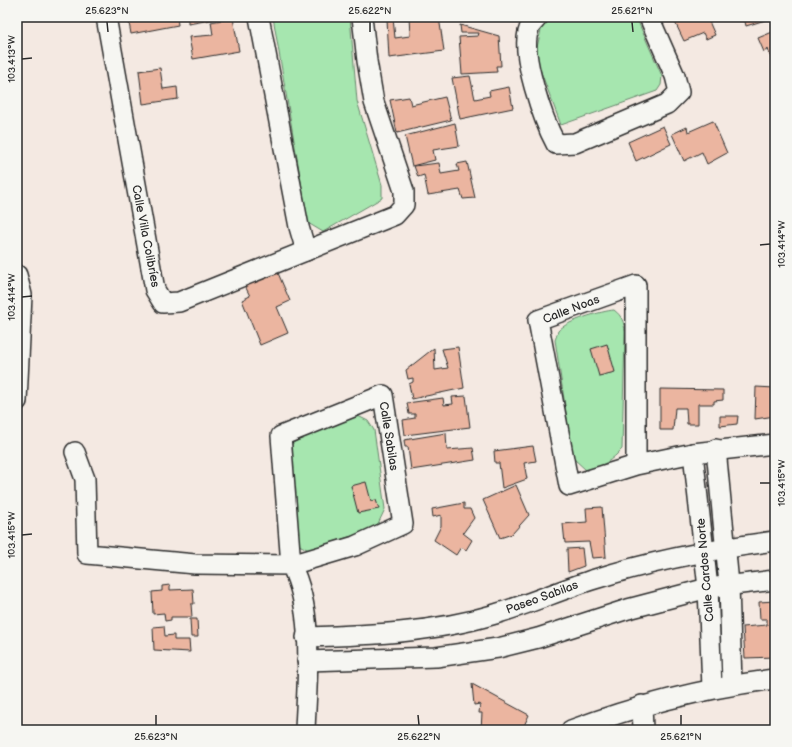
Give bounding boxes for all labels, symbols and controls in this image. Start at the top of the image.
text: 25.623°N [85,5,129,17]
text: 25.622°N [348,5,392,17]
text: 25.621°N [611,5,653,17]
text: 103.413°W [6,35,18,83]
street label: Calle Villa Colibríes [128,184,163,289]
text: 103.414°W [776,220,788,268]
text: 103.414°W [6,273,18,321]
street label: Calle Noas [541,292,602,327]
street label: Calle Sabilas [376,401,401,472]
text: 103.415°W [776,459,788,507]
text: 103.415°W [6,511,18,559]
street label: Calle Cardos Norte [693,518,718,622]
street label: Paseo Sabilas [504,577,580,617]
text: 25.623°N [134,731,178,743]
text: 25.622°N [397,731,441,743]
text: 25.621°N [660,731,702,743]

